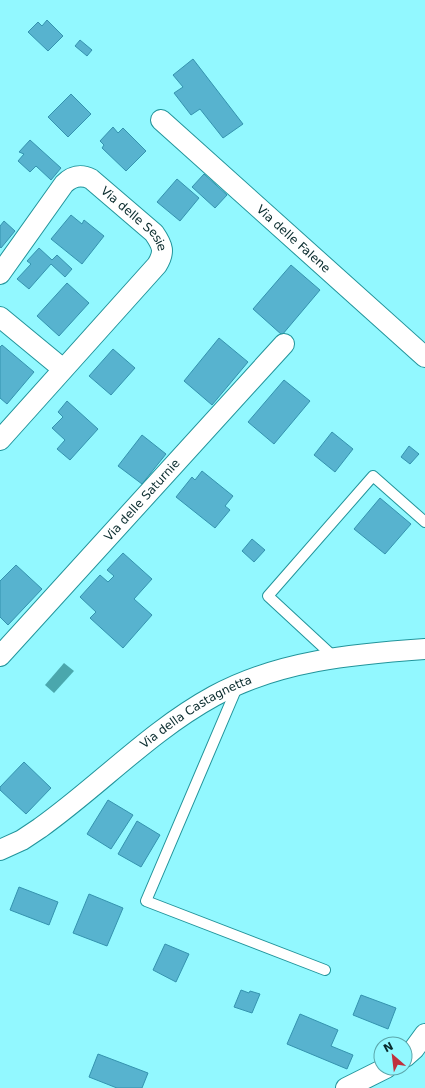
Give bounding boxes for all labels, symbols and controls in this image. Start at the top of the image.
street label: Via delle Sesie [98,184,169,252]
street label: Via delle Falene [254,202,333,276]
street label: Via delle Saturnie [101,456,183,544]
street label: Via della Castagnetta [137,672,254,751]
north arrow [373,1036,413,1076]
text: N [381,1040,396,1056]

